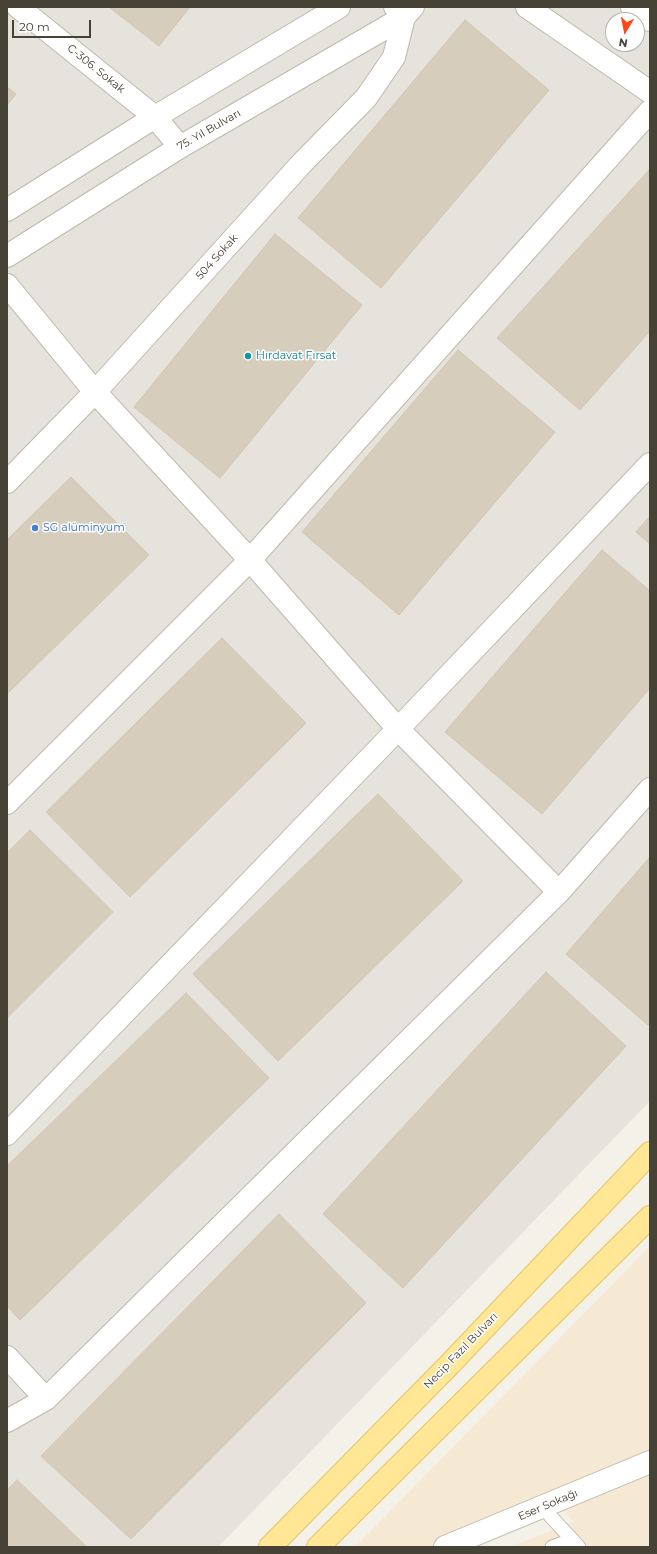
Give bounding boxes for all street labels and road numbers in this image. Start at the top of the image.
street label: C-306. Sokak [64,42,128,96]
street label: 75. Yıl Bulvarı [175,106,243,154]
street label: 504 Sokak [193,231,241,283]
street label: Necip Fazıl Bulvarı [421,1310,501,1392]
street label: Eser Sokağı [516,1486,580,1524]

